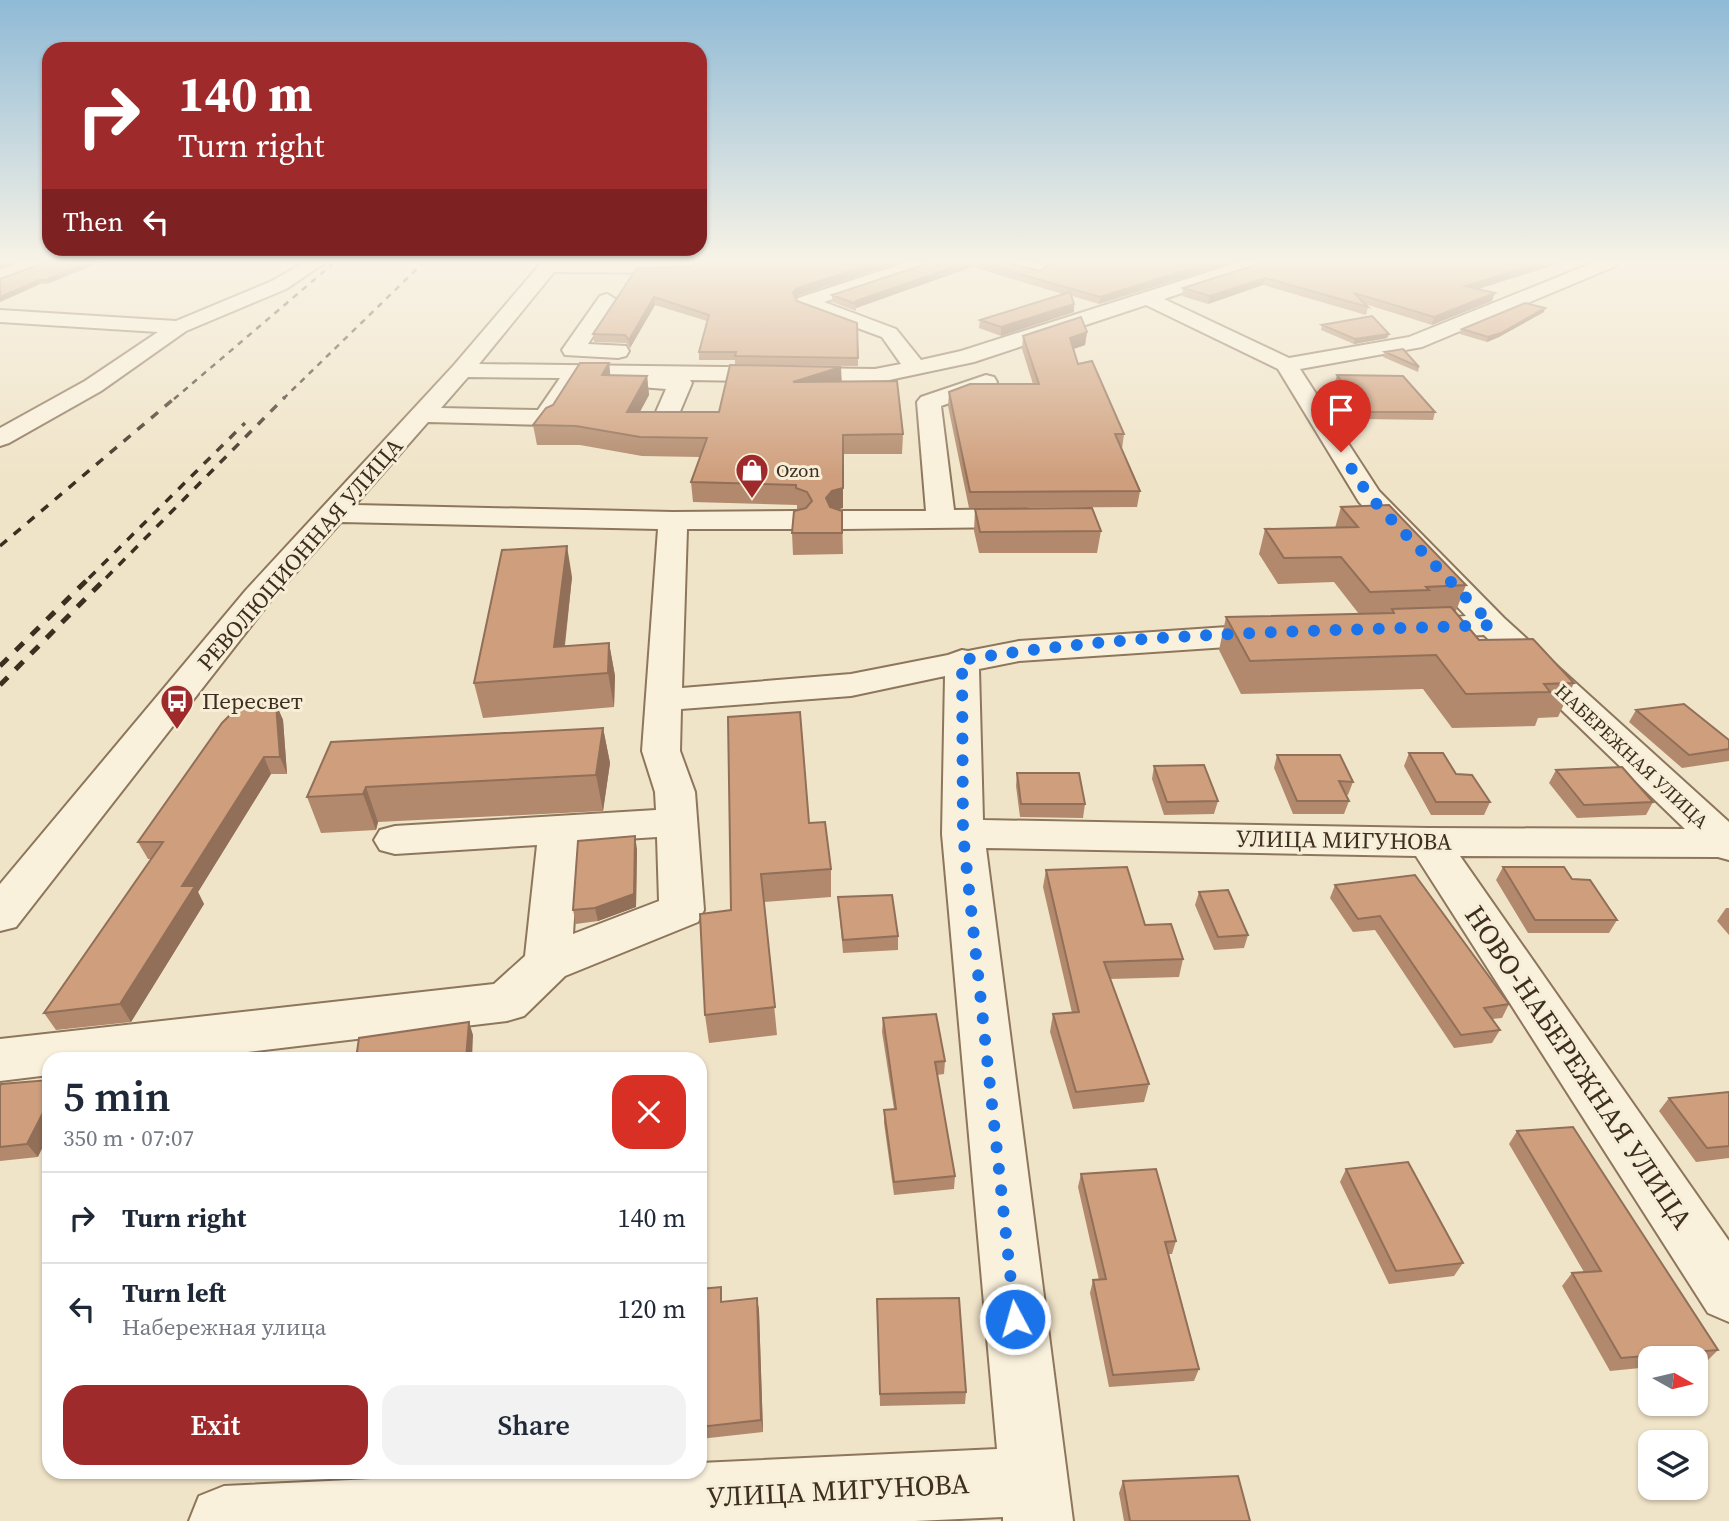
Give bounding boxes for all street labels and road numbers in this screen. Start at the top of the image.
street label: РЕВОЛЮЦИОННАЯ УЛИЦА [190,430,411,677]
street label: НАБЕРЕЖНАЯ УЛИЦА [1550,678,1715,834]
street label: УЛИЦА МИГУНОВА [1236,822,1453,858]
street label: НОВО-НАБЕРЕЖНАЯ УЛИЦА [1456,898,1702,1237]
street label: УЛИЦА МИГУНОВА [706,1464,971,1516]

